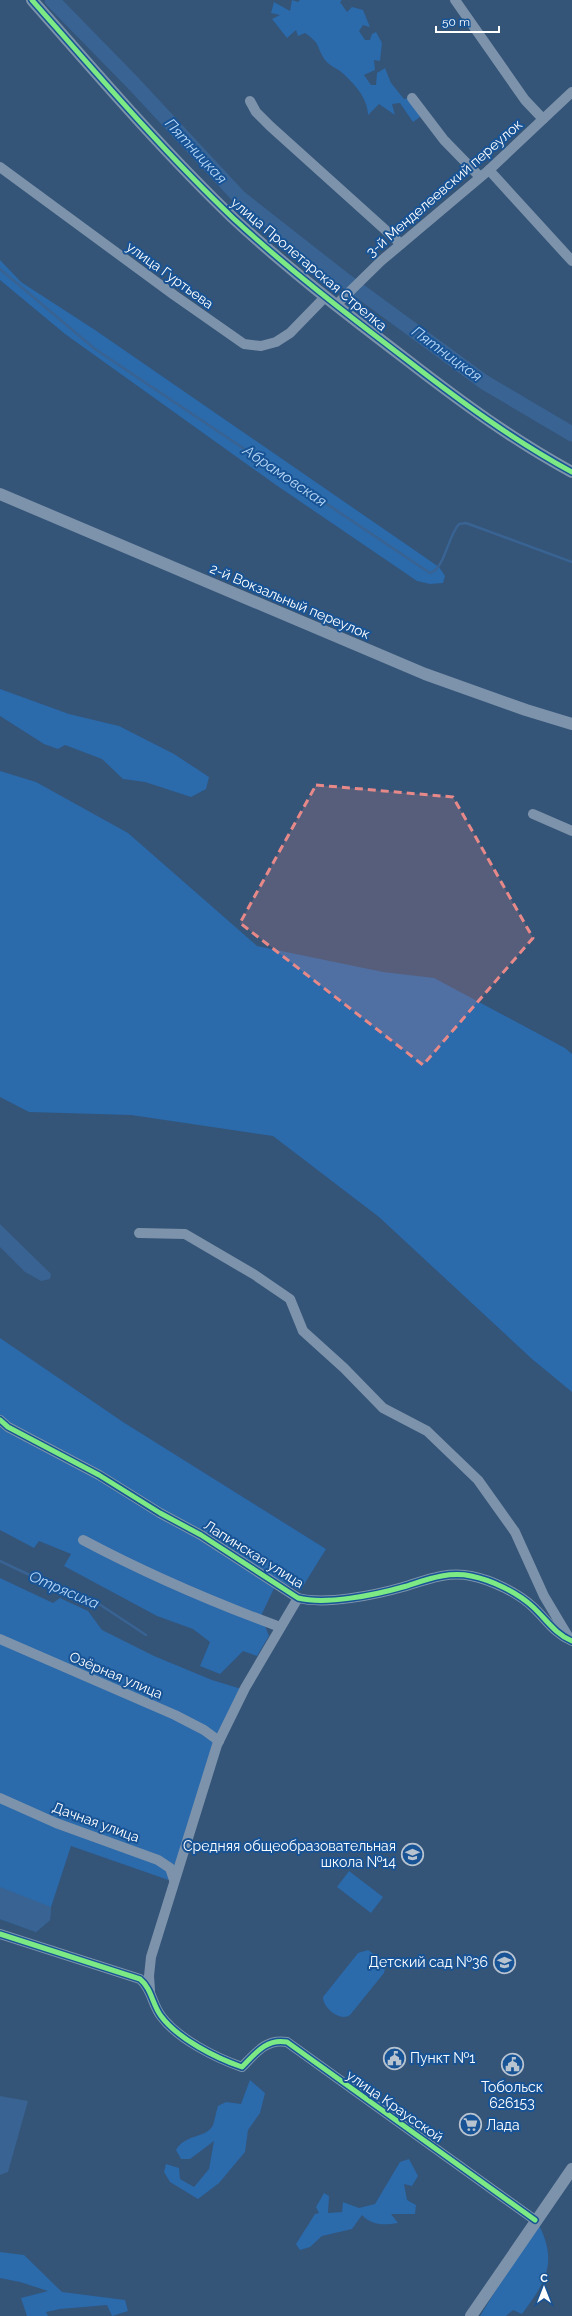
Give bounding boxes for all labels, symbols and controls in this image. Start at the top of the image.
scale bar [436,8,499,34]
text: 50 m [442,15,470,29]
water label: Пятницкая [161,115,231,187]
street label: 3-й Менделеевский переулок [363,116,525,260]
street label: улица Пролетарская Стрелка [228,194,390,334]
street label: улица Гуртьева [123,238,217,312]
water label: Пятницкая [408,322,486,386]
water label: Абрамовская [239,441,330,511]
street label: 2-й Вокзальный переулок [208,560,372,642]
street label: Лапинская улица [201,1517,307,1591]
water label: Отрясиха [26,1567,102,1613]
street label: Озёрная улица [67,1648,165,1702]
street label: Дачная улица [50,1799,142,1845]
place label: Средняя общеобразовательная школа №14 [183,1838,396,1870]
school or university icon: Средняя общеобразовательная школа №14 [399,1841,425,1867]
school or university icon: Детский сад №36 [491,1949,517,1975]
place label: Детский сад №36 [369,1954,488,1970]
public building icon: Пункт №1 [381,2045,407,2071]
place label: Пункт №1 [410,2050,475,2066]
public building icon: Тобольск 626153 [499,2052,525,2078]
street label: улица Краусской [344,2067,446,2145]
place label: Тобольск 626153 [481,2079,543,2111]
supermarket icon: Лада [457,2112,483,2138]
place label: Лада [486,2117,520,2133]
north arrow [524,2268,564,2308]
text: С [540,2272,548,2285]

